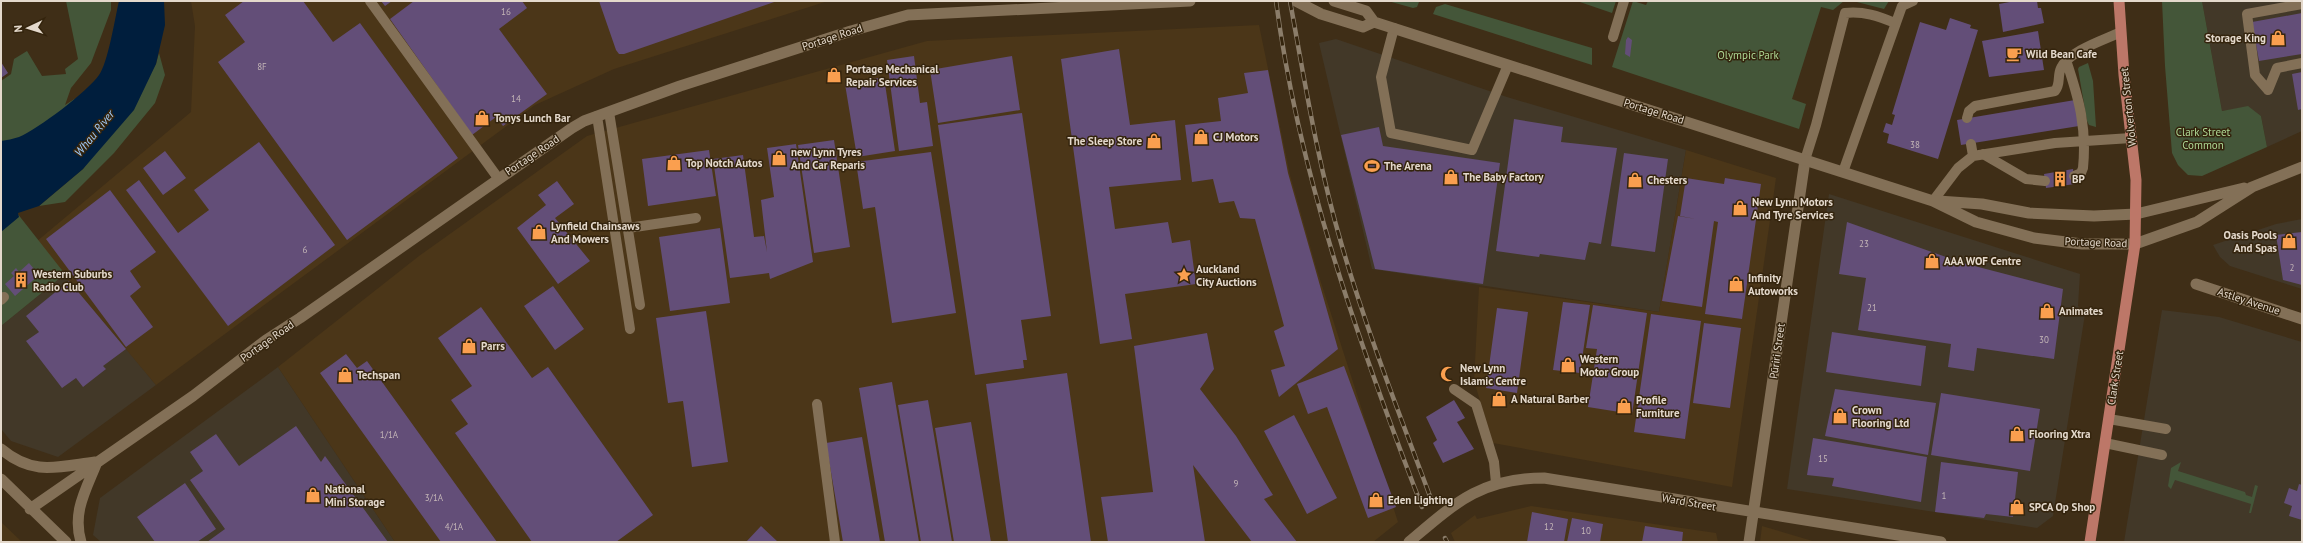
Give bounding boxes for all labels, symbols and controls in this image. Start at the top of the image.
house number: 16 [501,6,511,17]
north arrow [8,8,48,48]
street label: Portage Road [800,21,864,53]
text: N [11,25,25,33]
shop icon: Storage King [2269,29,2287,47]
place label: Storage King [2205,31,2266,45]
cafe icon: Wild Bean Cafe [2005,45,2023,63]
place label: Wild Bean Cafe [2026,47,2098,61]
park label: Olympic Park [1717,48,1780,62]
house number: 8F [257,61,267,72]
place label: Portage Mechanical Repair Services [846,62,939,89]
shop icon: Portage Mechanical Repair Services [825,66,843,84]
street label: Wolverton Street [2117,67,2139,147]
house number: 14 [511,93,521,104]
street label: Portage Road [1622,95,1686,127]
water label: Whau River [71,106,118,159]
shop icon: Tonys Lunch Bar [473,109,491,127]
place label: Tonys Lunch Bar [494,111,570,125]
park label: Clark Street Common [2176,125,2231,152]
shop icon: CJ Motors [1192,128,1210,146]
place label: CJ Motors [1213,130,1259,144]
street label: Portage Road [502,132,562,178]
shop icon: The Sleep Store [1145,132,1163,150]
place label: The Sleep Store [1068,134,1142,148]
house number: 38 [1910,139,1920,150]
place label: new Lynn Tyres And Car Reparis [791,145,865,172]
shop icon: new Lynn Tyres And Car Reparis [770,149,788,167]
shop icon: Top Notch Autos [665,154,683,172]
place label: Top Notch Autos [686,156,763,170]
sports icon: The Arena [1363,157,1381,175]
place label: The Arena [1384,159,1432,173]
shop icon: The Baby Factory [1442,168,1460,186]
place label: The Baby Factory [1463,170,1544,184]
building icon: BP [2051,170,2069,188]
shop icon: Chesters [1626,171,1644,189]
place label: BP [2072,172,2086,186]
place label: Chesters [1647,173,1688,187]
place label: New Lynn Motors And Tyre Services [1752,195,1834,222]
shop icon: New Lynn Motors And Tyre Services [1731,199,1749,217]
place label: Lynfield Chainsaws And Mowers [551,219,640,246]
shop icon: Lynfield Chainsaws And Mowers [530,223,548,241]
place label: Oasis Pools And Spas [2224,228,2277,255]
shop icon: Oasis Pools And Spas [2280,232,2298,250]
street label: Portage Road [2064,234,2128,250]
house number: 23 [1859,238,1869,249]
house number: 6 [303,244,308,255]
shop icon: AAA WOF Centre [1923,252,1941,270]
place label: AAA WOF Centre [1944,254,2022,268]
place label: Auckland City Auctions [1196,262,1257,289]
house number: 2 [2290,262,2295,273]
place icon: Auckland City Auctions [1175,266,1193,284]
place label: Western Suburbs Radio Club [33,267,112,294]
building icon: Western Suburbs Radio Club [12,271,30,289]
place label: Infinity Autoworks [1748,271,1798,298]
shop icon: Infinity Autoworks [1727,275,1745,293]
street label: Astley Avenue [2216,284,2282,318]
house number: 21 [1867,302,1877,313]
shop icon: Animates [2038,302,2056,320]
place label: Animates [2059,304,2103,318]
street label: Portage Road [237,317,297,365]
street label: Pūriri Street [1766,322,1788,380]
house number: 30 [2039,334,2049,345]
shop icon: Parrs [460,337,478,355]
place label: Parrs [481,339,505,353]
street label: Clark Street [2104,350,2126,406]
place label: Western Motor Group [1580,352,1639,379]
shop icon: Western Motor Group [1559,356,1577,374]
place label: New Lynn Islamic Centre [1460,361,1526,388]
mosque icon: New Lynn Islamic Centre [1439,365,1457,383]
shop icon: Techspan [336,366,354,384]
place label: Techspan [357,368,400,382]
shop icon: A Natural Barber [1490,390,1508,408]
place label: A Natural Barber [1511,392,1589,406]
place label: Profile Furniture [1636,393,1680,420]
shop icon: Profile Furniture [1615,397,1633,415]
place label: Crown Flooring Ltd [1852,403,1909,430]
shop icon: Crown Flooring Ltd [1831,407,1849,425]
shop icon: Flooring Xtra [2008,425,2026,443]
place label: Flooring Xtra [2029,427,2090,441]
house number: 1/1A [380,429,399,440]
house number: 15 [1818,453,1828,464]
house number: 9 [1234,478,1239,489]
place label: National Mini Storage [325,482,385,509]
shop icon: National Mini Storage [304,486,322,504]
street label: Ward Street [1661,490,1717,514]
house number: 1 [1942,490,1947,501]
shop icon: Eden Lighting [1367,491,1385,509]
house number: 3/1A [425,492,444,503]
place label: Eden Lighting [1388,493,1453,507]
shop icon: SPCA Op Shop [2008,498,2026,516]
place label: SPCA Op Shop [2029,500,2095,514]
house number: 4/1A [445,521,464,532]
house number: 12 [1544,521,1554,532]
house number: 10 [1581,525,1591,536]

